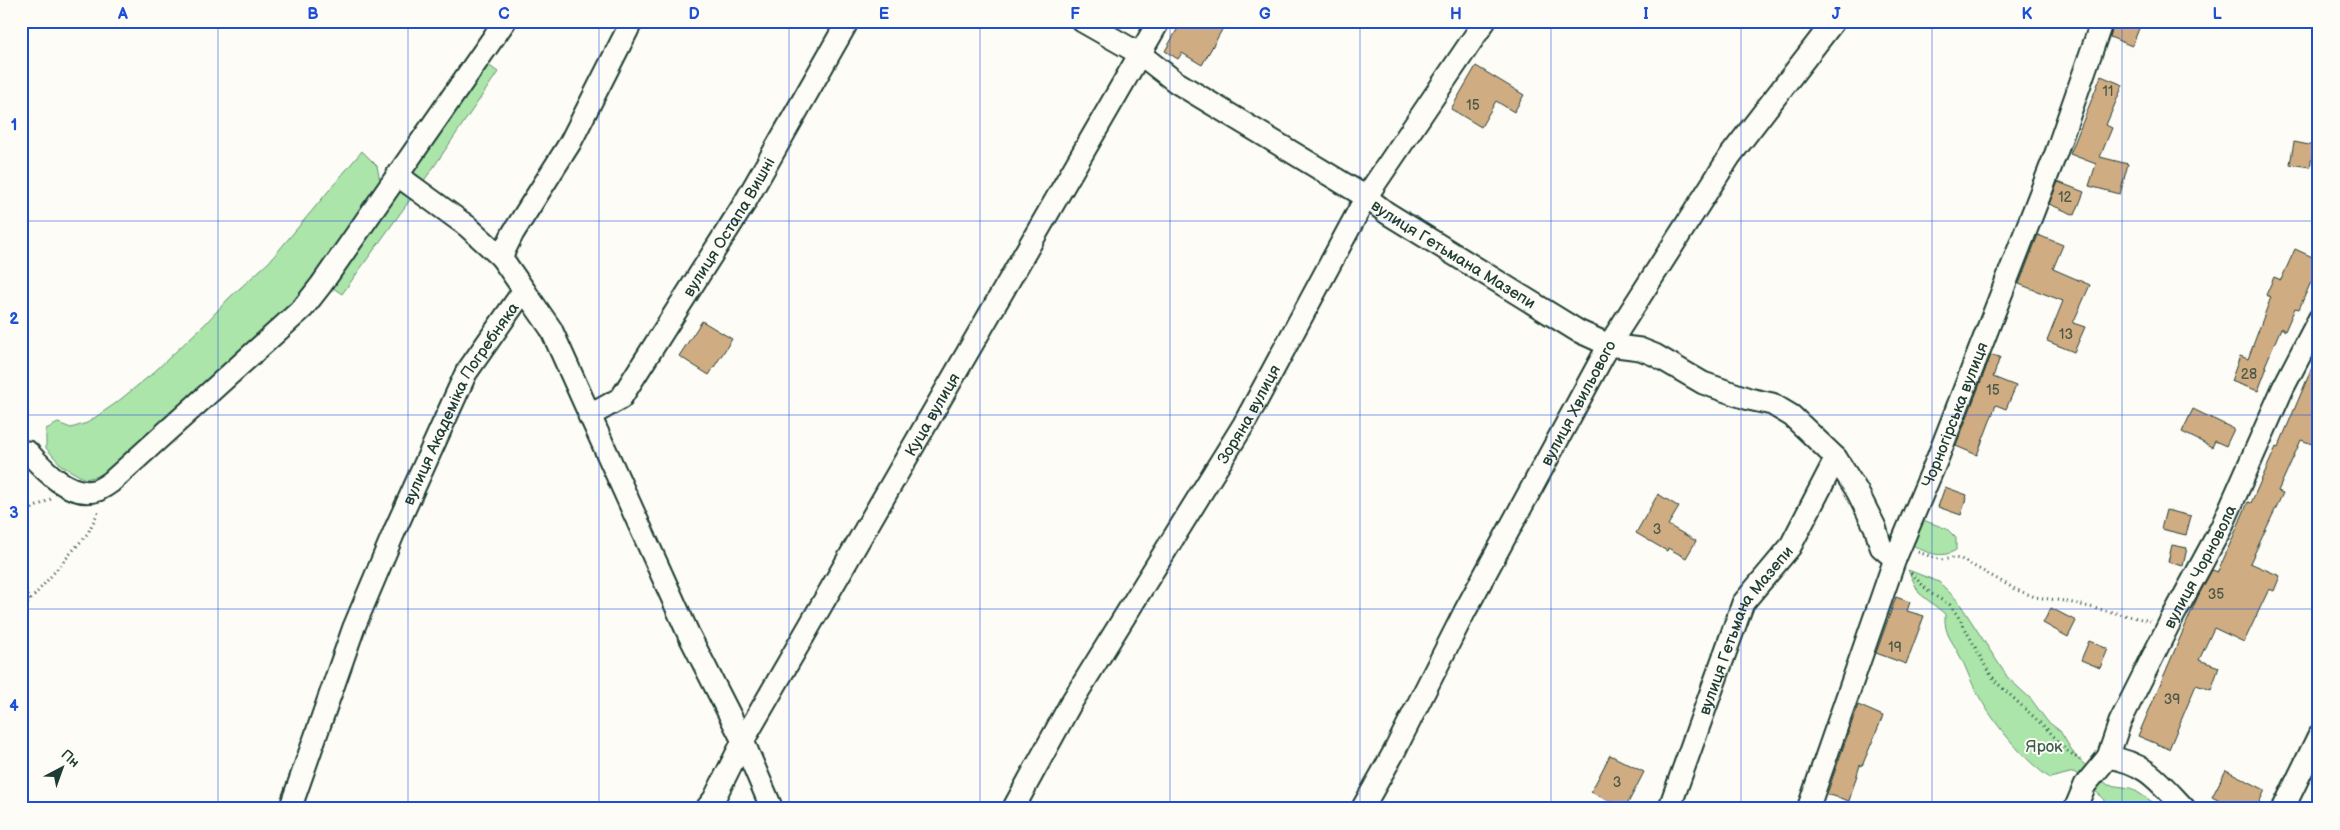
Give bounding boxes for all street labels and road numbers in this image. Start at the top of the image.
street label: вулиця Остапа Вишні [680,154,780,301]
street label: вулиця Гетьмана Мазепи [1367,196,1539,313]
street label: вулиця Академіка Погребняка [400,299,524,508]
street label: вулиця Хвильового [1537,338,1621,469]
street label: Чорногірська вулиця [1918,339,1993,491]
street label: Зоряна вулиця [1214,362,1285,468]
street label: Куца вулиця [902,370,965,460]
street label: вулиця Чорновола [2160,502,2241,632]
street label: вулиця Гетьмана Мазепи [1696,543,1798,718]

